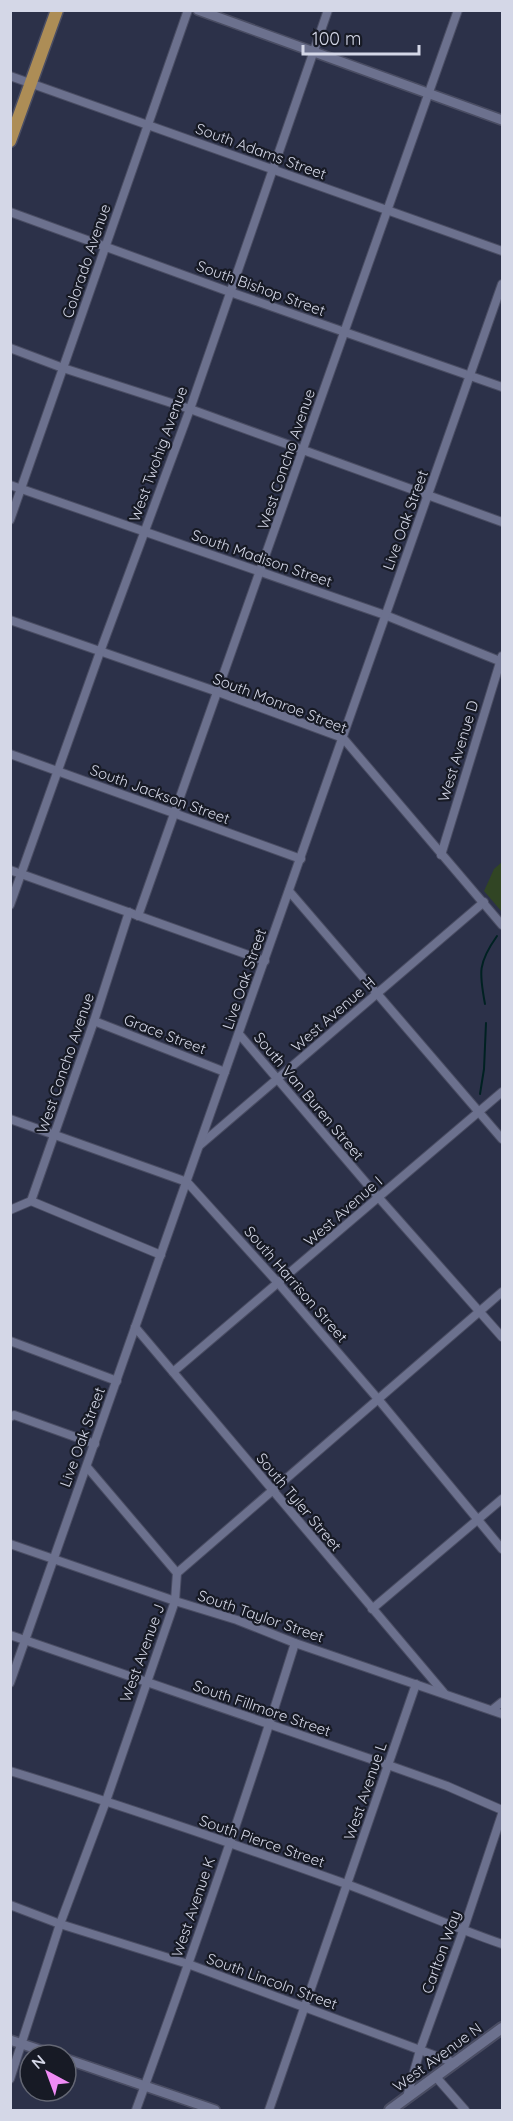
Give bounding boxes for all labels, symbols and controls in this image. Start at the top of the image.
scale bar [303,18,418,56]
text: 100 m [312,27,361,50]
street label: South Adams Street [193,119,329,183]
street label: Colorado Avenue [58,201,114,321]
street label: South Bishop Street [194,256,328,320]
street label: West Twohig Avenue [125,384,191,524]
street label: West Concho Avenue [253,386,319,532]
street label: Live Oak Street [378,467,432,573]
street label: South Madison Street [189,525,335,591]
street label: South Monroe Street [210,669,350,737]
street label: West Avenue D [434,698,483,804]
street label: South Jackson Street [88,760,232,828]
street label: Live Oak Street [218,926,270,1032]
street label: West Avenue H [287,972,379,1056]
street label: West Concho Avenue [32,990,98,1136]
street label: Grace Street [121,1010,209,1058]
street label: South Van Buren Street [250,1028,368,1164]
street label: West Avenue I [300,1172,386,1250]
street label: South Harrison Street [240,1222,352,1346]
street label: Live Oak Street [55,1384,109,1490]
street label: South Tyler Street [252,1449,346,1555]
street label: South Taylor Street [195,1586,327,1646]
street label: West Avenue J [115,1601,169,1705]
street label: South Fillmore Street [191,1676,333,1740]
street label: West Avenue L [339,1740,391,1842]
street label: South Pierce Street [197,1811,327,1871]
street label: West Avenue K [167,1855,219,1959]
street label: Carlton Way [417,1908,465,1996]
street label: South Lincoln Street [204,1949,340,2013]
street label: West Avenue N [389,2018,485,2096]
north arrow [18,2043,78,2103]
text: N [27,2050,49,2073]

